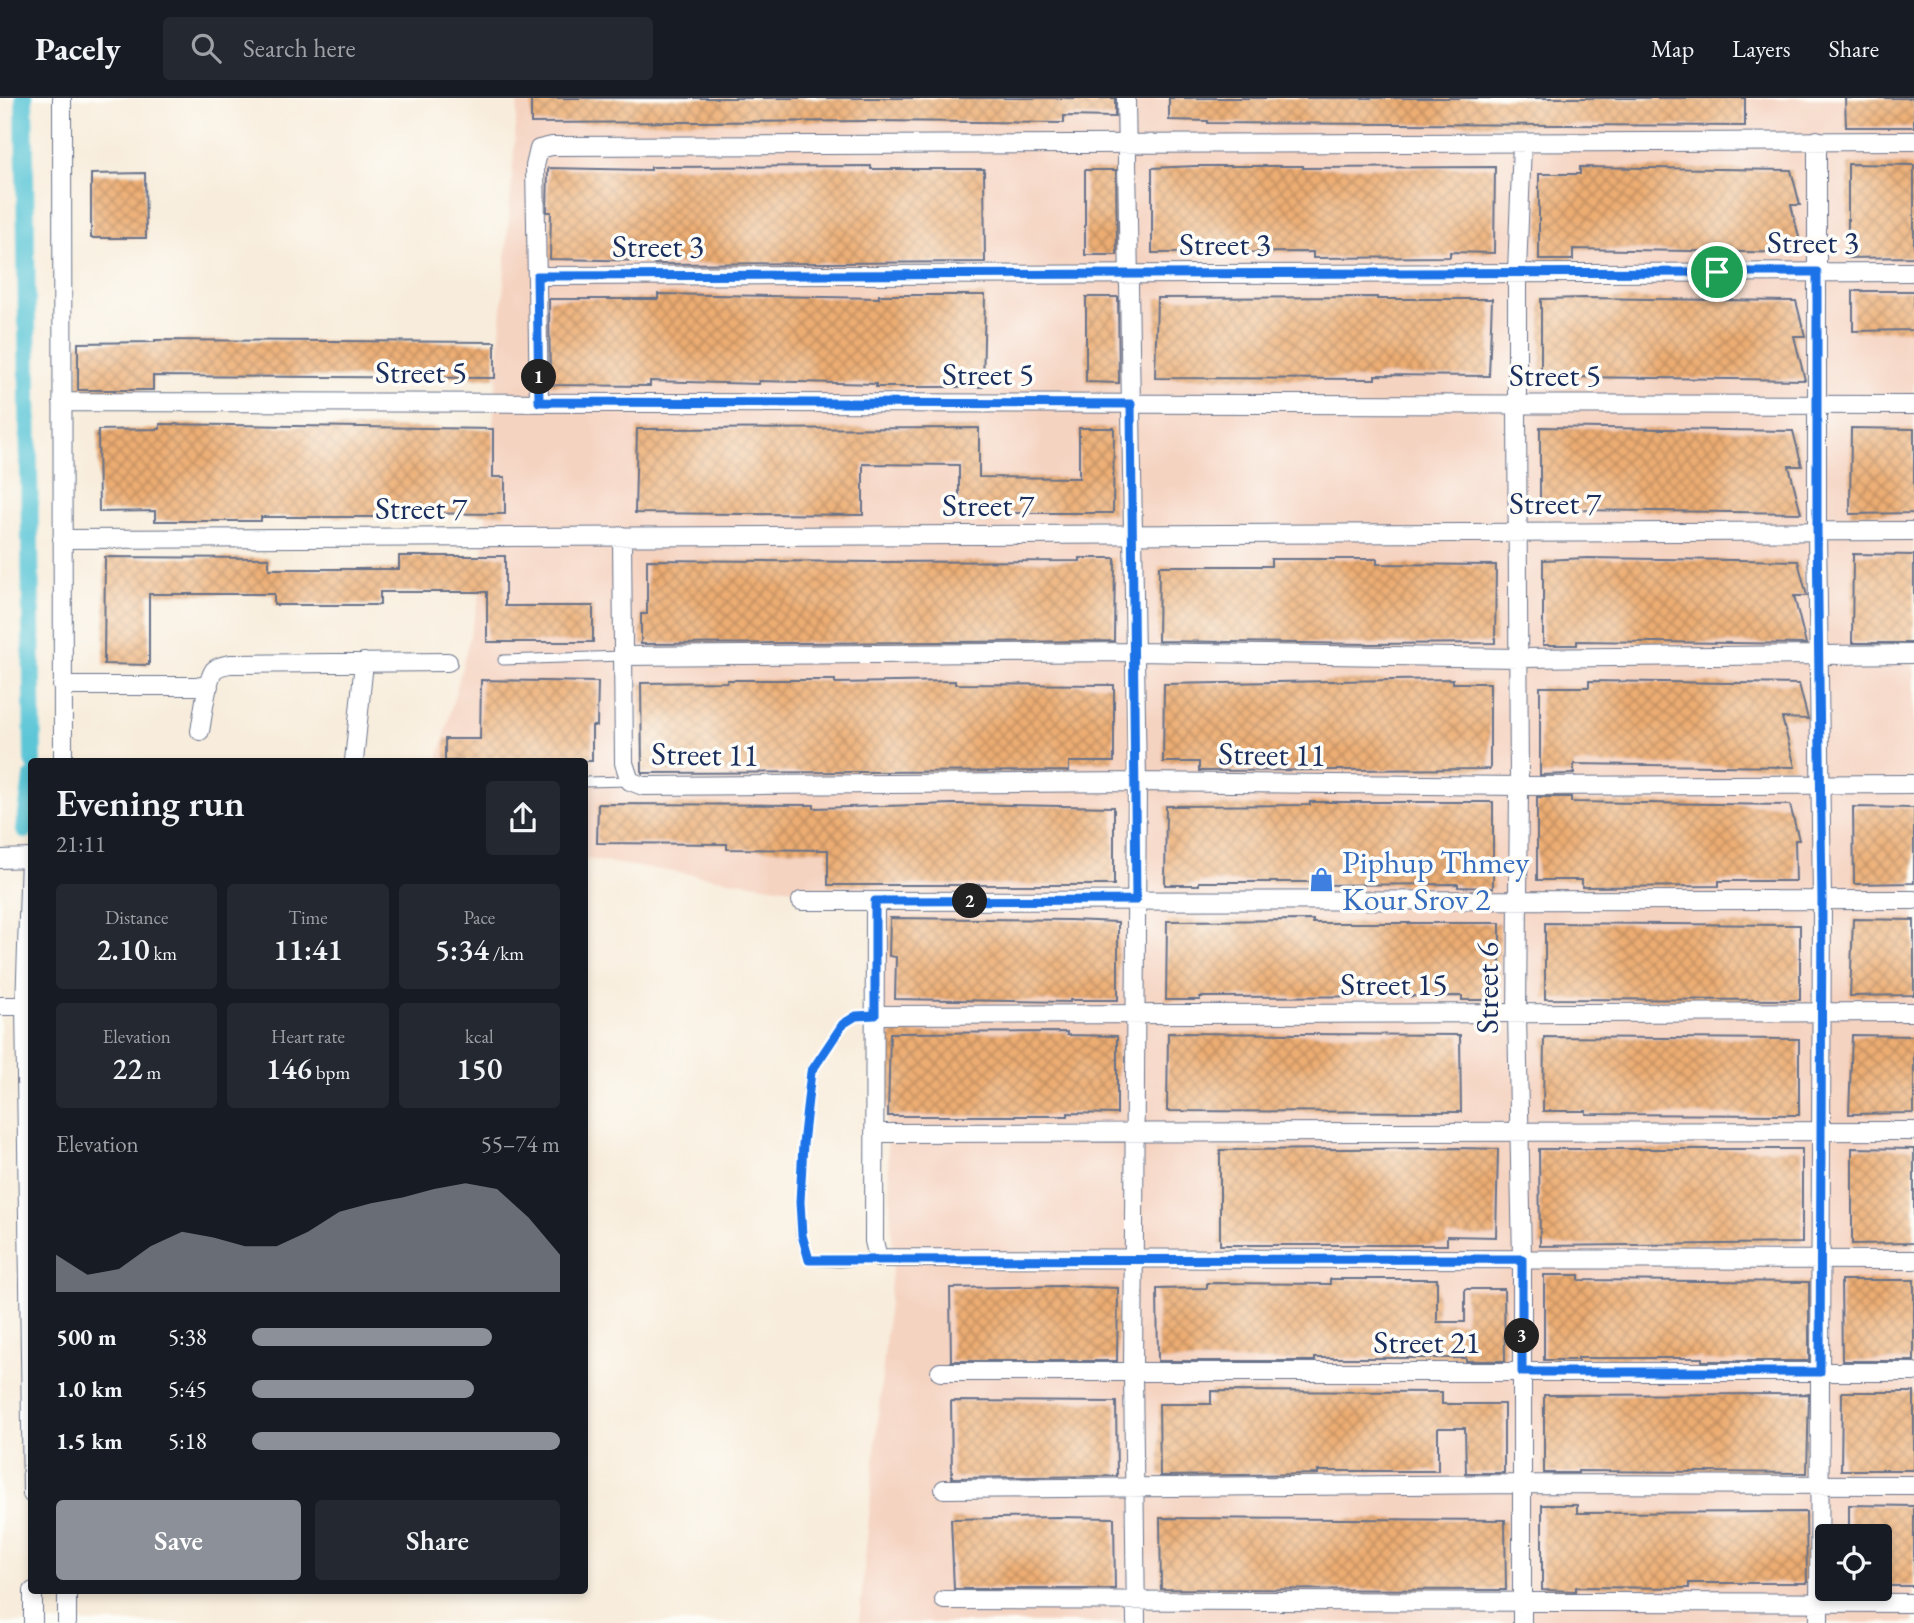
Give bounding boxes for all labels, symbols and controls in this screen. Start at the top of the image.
search box [163,17,653,80]
text: Pacely [35,27,121,70]
icon: search [187,29,225,67]
text: Search here [243,31,356,65]
text: Map [1651,33,1694,64]
text: Layers [1732,33,1791,64]
text: Share [1829,33,1879,64]
street label: Street 3 [1767,221,1859,263]
street label: Street 3 [1179,223,1271,265]
street label: Street 3 [612,225,704,267]
pin [1687,242,1747,302]
icon: arrive [1698,253,1736,291]
street label: Street 5 [375,351,467,393]
street label: Street 5 [942,353,1034,395]
street label: Street 5 [1509,354,1601,396]
pin: 1 [522,360,556,394]
text: 1 [533,364,544,389]
street label: Street 7 [1509,482,1602,524]
street label: Street 7 [942,484,1035,526]
street label: Street 7 [375,487,468,529]
street label: Street 11 [651,732,759,776]
street label: Street 11 [1218,732,1326,776]
text: Evening run [56,778,245,827]
button: share [486,781,560,855]
text: 21:11 [56,829,106,859]
place label: Piphup Thmey Kour Srov 2 [1342,841,1530,920]
shop icon: Piphup Thmey Kour Srov 2 [1308,866,1336,894]
pin: 2 [953,884,988,918]
text: 2 [964,888,975,913]
text: Distance [105,905,168,930]
text: Time [288,905,328,930]
text: Pace [463,905,495,930]
text: 2.10 [96,930,150,969]
text: 11:41 [273,930,343,969]
text: 5:34 [435,930,489,969]
text: km [150,941,177,966]
text: /km [489,941,524,966]
street label: Street 6 [1466,942,1508,1034]
street label: Street 15 [1340,963,1448,1005]
text: Elevation [102,1024,171,1049]
text: Heart rate [271,1024,345,1049]
text: kcal [465,1024,494,1049]
text: 22 [112,1049,143,1088]
text: 146 [266,1049,312,1088]
text: 150 [456,1049,502,1088]
text: m [143,1060,161,1085]
text: bpm [312,1060,350,1085]
text: Elevation [56,1129,139,1159]
text: 55–74 m [481,1129,560,1159]
pin: 3 [1504,1318,1540,1354]
street label: Street 21 [1373,1321,1481,1363]
text: 500 m [56,1322,117,1352]
text: 5:38 [168,1322,207,1352]
text: 3 [1516,1323,1527,1348]
text: 1.0 km [56,1374,123,1404]
text: 5:45 [168,1374,207,1404]
text: 1.5 km [56,1426,123,1456]
text: 5:18 [168,1426,207,1456]
button: Save [56,1500,301,1580]
button: Share [315,1500,560,1580]
map controls [1815,1524,1892,1601]
button: locate [1815,1524,1892,1601]

